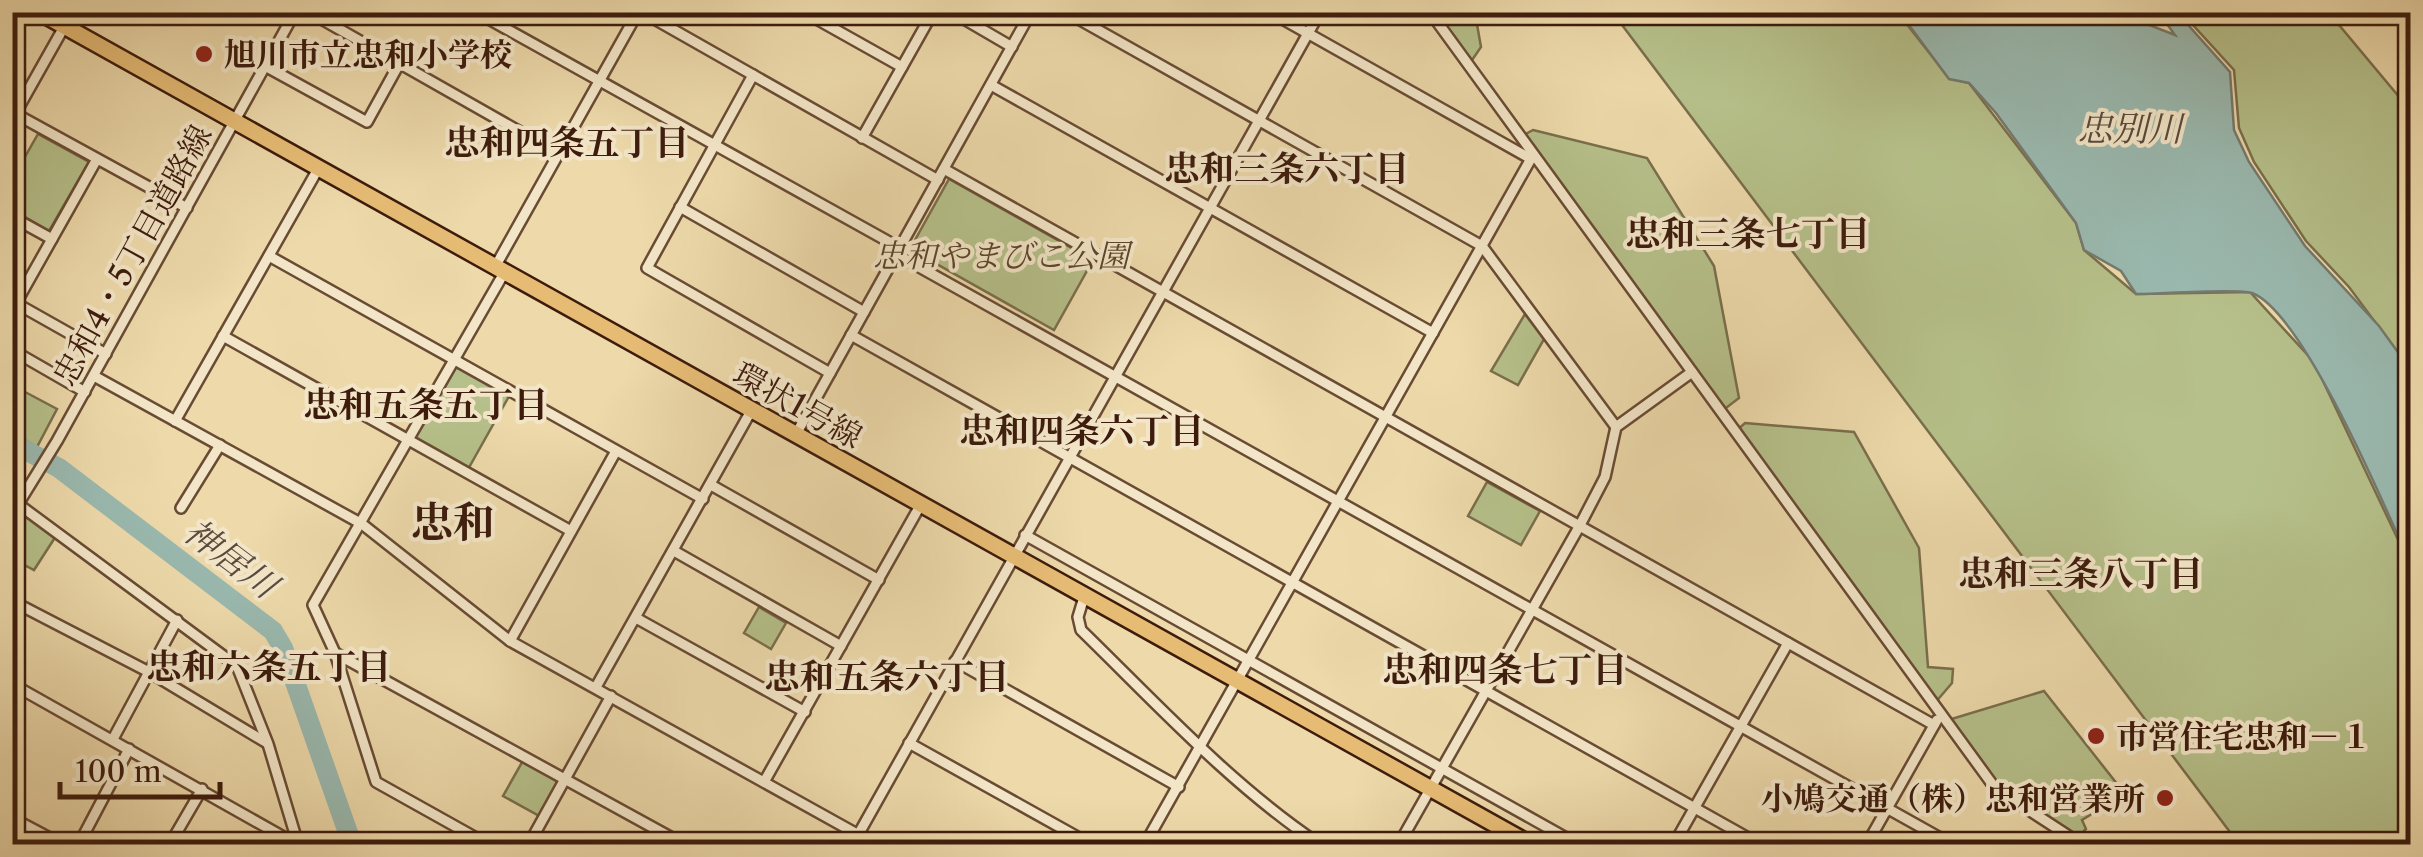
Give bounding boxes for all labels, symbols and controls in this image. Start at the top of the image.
place label: 旭川市立忠和小学校 [224,35,512,74]
marker: 旭川市立忠和小学校 [193,43,215,65]
water label: 忠別川 [2077,107,2186,150]
street label: 忠和4・5丁目道路線 [44,118,220,392]
district label: 忠和四条五丁目 [444,121,690,164]
district label: 忠和三条六丁目 [1164,147,1410,190]
district label: 忠和三条七丁目 [1625,212,1871,255]
park label: 忠和やまびこ公園 [873,236,1134,275]
street label: 環状1号線 [727,354,869,456]
district label: 忠和五条五丁目 [303,383,549,426]
district label: 忠和四条六丁目 [959,409,1205,452]
district label: 忠和 [411,496,495,548]
water label: 神居川 [176,509,289,609]
district label: 忠和三条八丁目 [1958,552,2204,595]
district label: 忠和六条五丁目 [146,645,392,688]
district label: 忠和四条七丁目 [1382,648,1628,691]
district label: 忠和五条六丁目 [764,655,1010,698]
place label: 市営住宅忠和－１ [2116,717,2372,756]
marker: 市営住宅忠和－１ [2085,725,2107,747]
scale bar [60,737,220,799]
text: 100 m [75,753,162,790]
place label: 小鳩交通（株）忠和営業所 [1761,779,2145,818]
marker: 小鳩交通（株）忠和営業所 [2154,787,2176,809]

